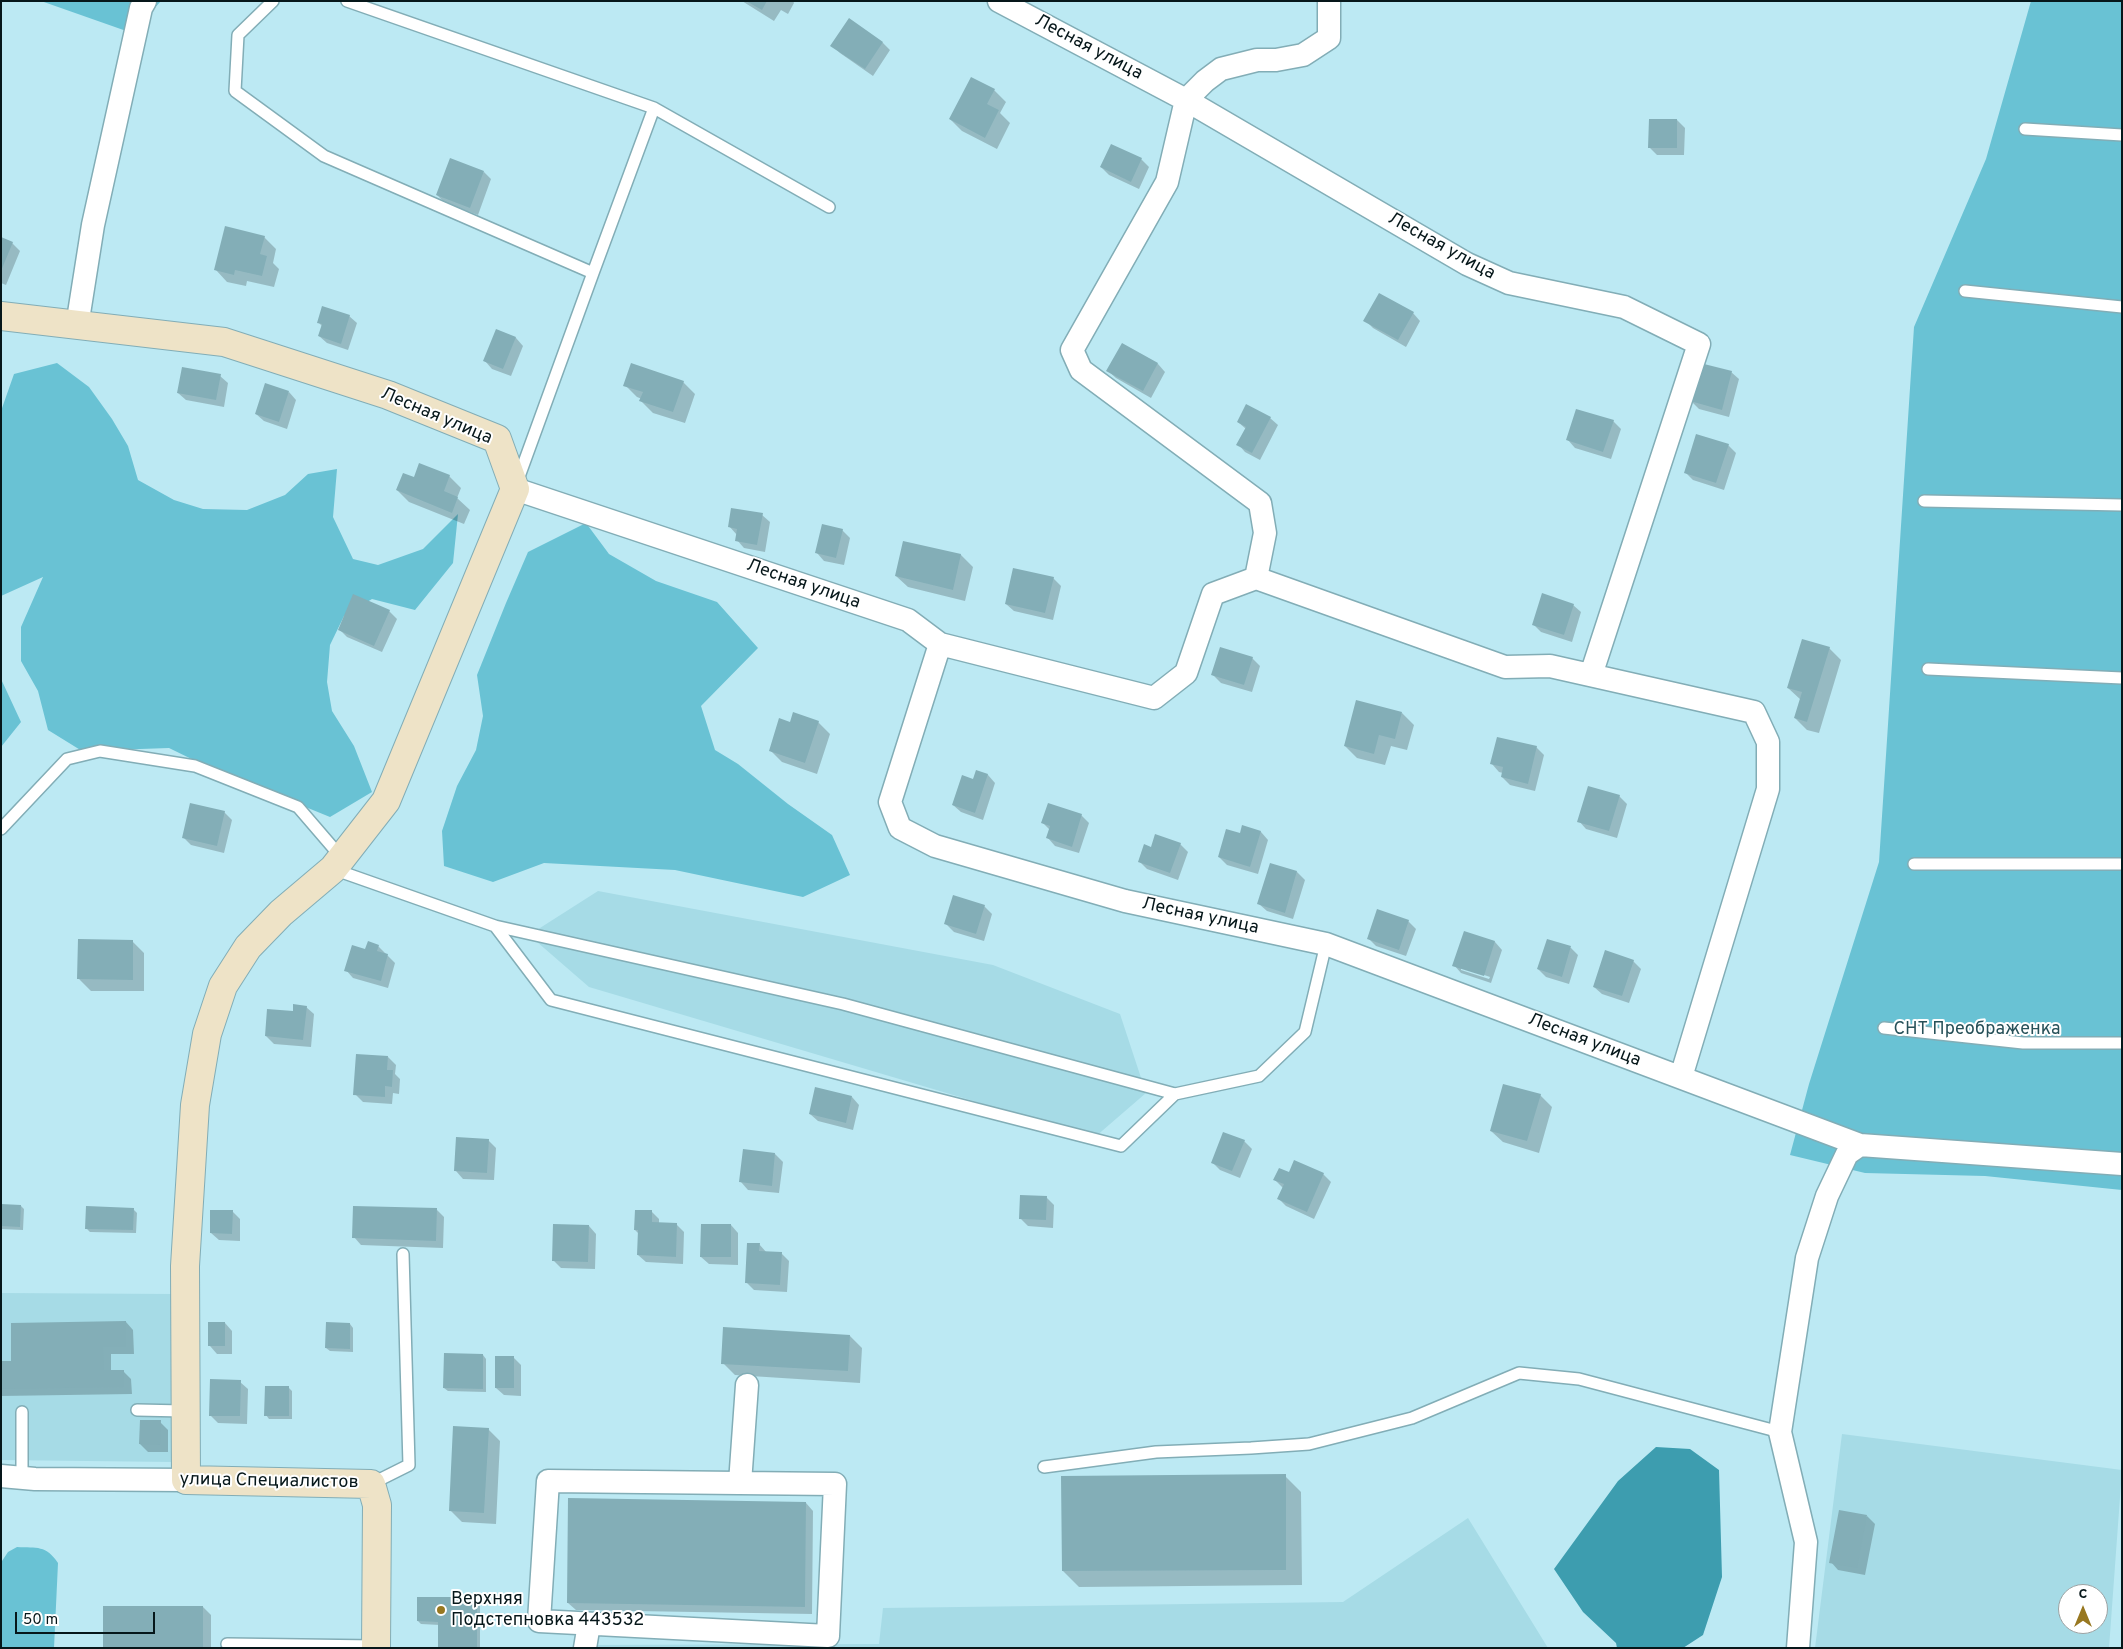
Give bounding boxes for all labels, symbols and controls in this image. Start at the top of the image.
street label: Лесная улица [1030,10,1146,86]
street label: Лесная улица [1384,209,1498,285]
street label: Лесная улица [377,384,495,450]
street label: Лесная улица [743,555,863,615]
street label: Лесная улица [1139,894,1261,940]
street label: Лесная улица [1524,1010,1644,1072]
park label: СНТ Преображенка [1894,1019,2060,1041]
street label: улица Специалистов [179,1470,359,1494]
north arrow [2058,1584,2108,1634]
text: С [2079,1586,2087,1603]
place label: Верхняя Подстепновка 443532 [451,1589,644,1632]
scale bar [18,1602,158,1634]
marker: Верхняя Подстепновка 443532 [435,1604,447,1616]
text: 50 m [23,1611,58,1630]

